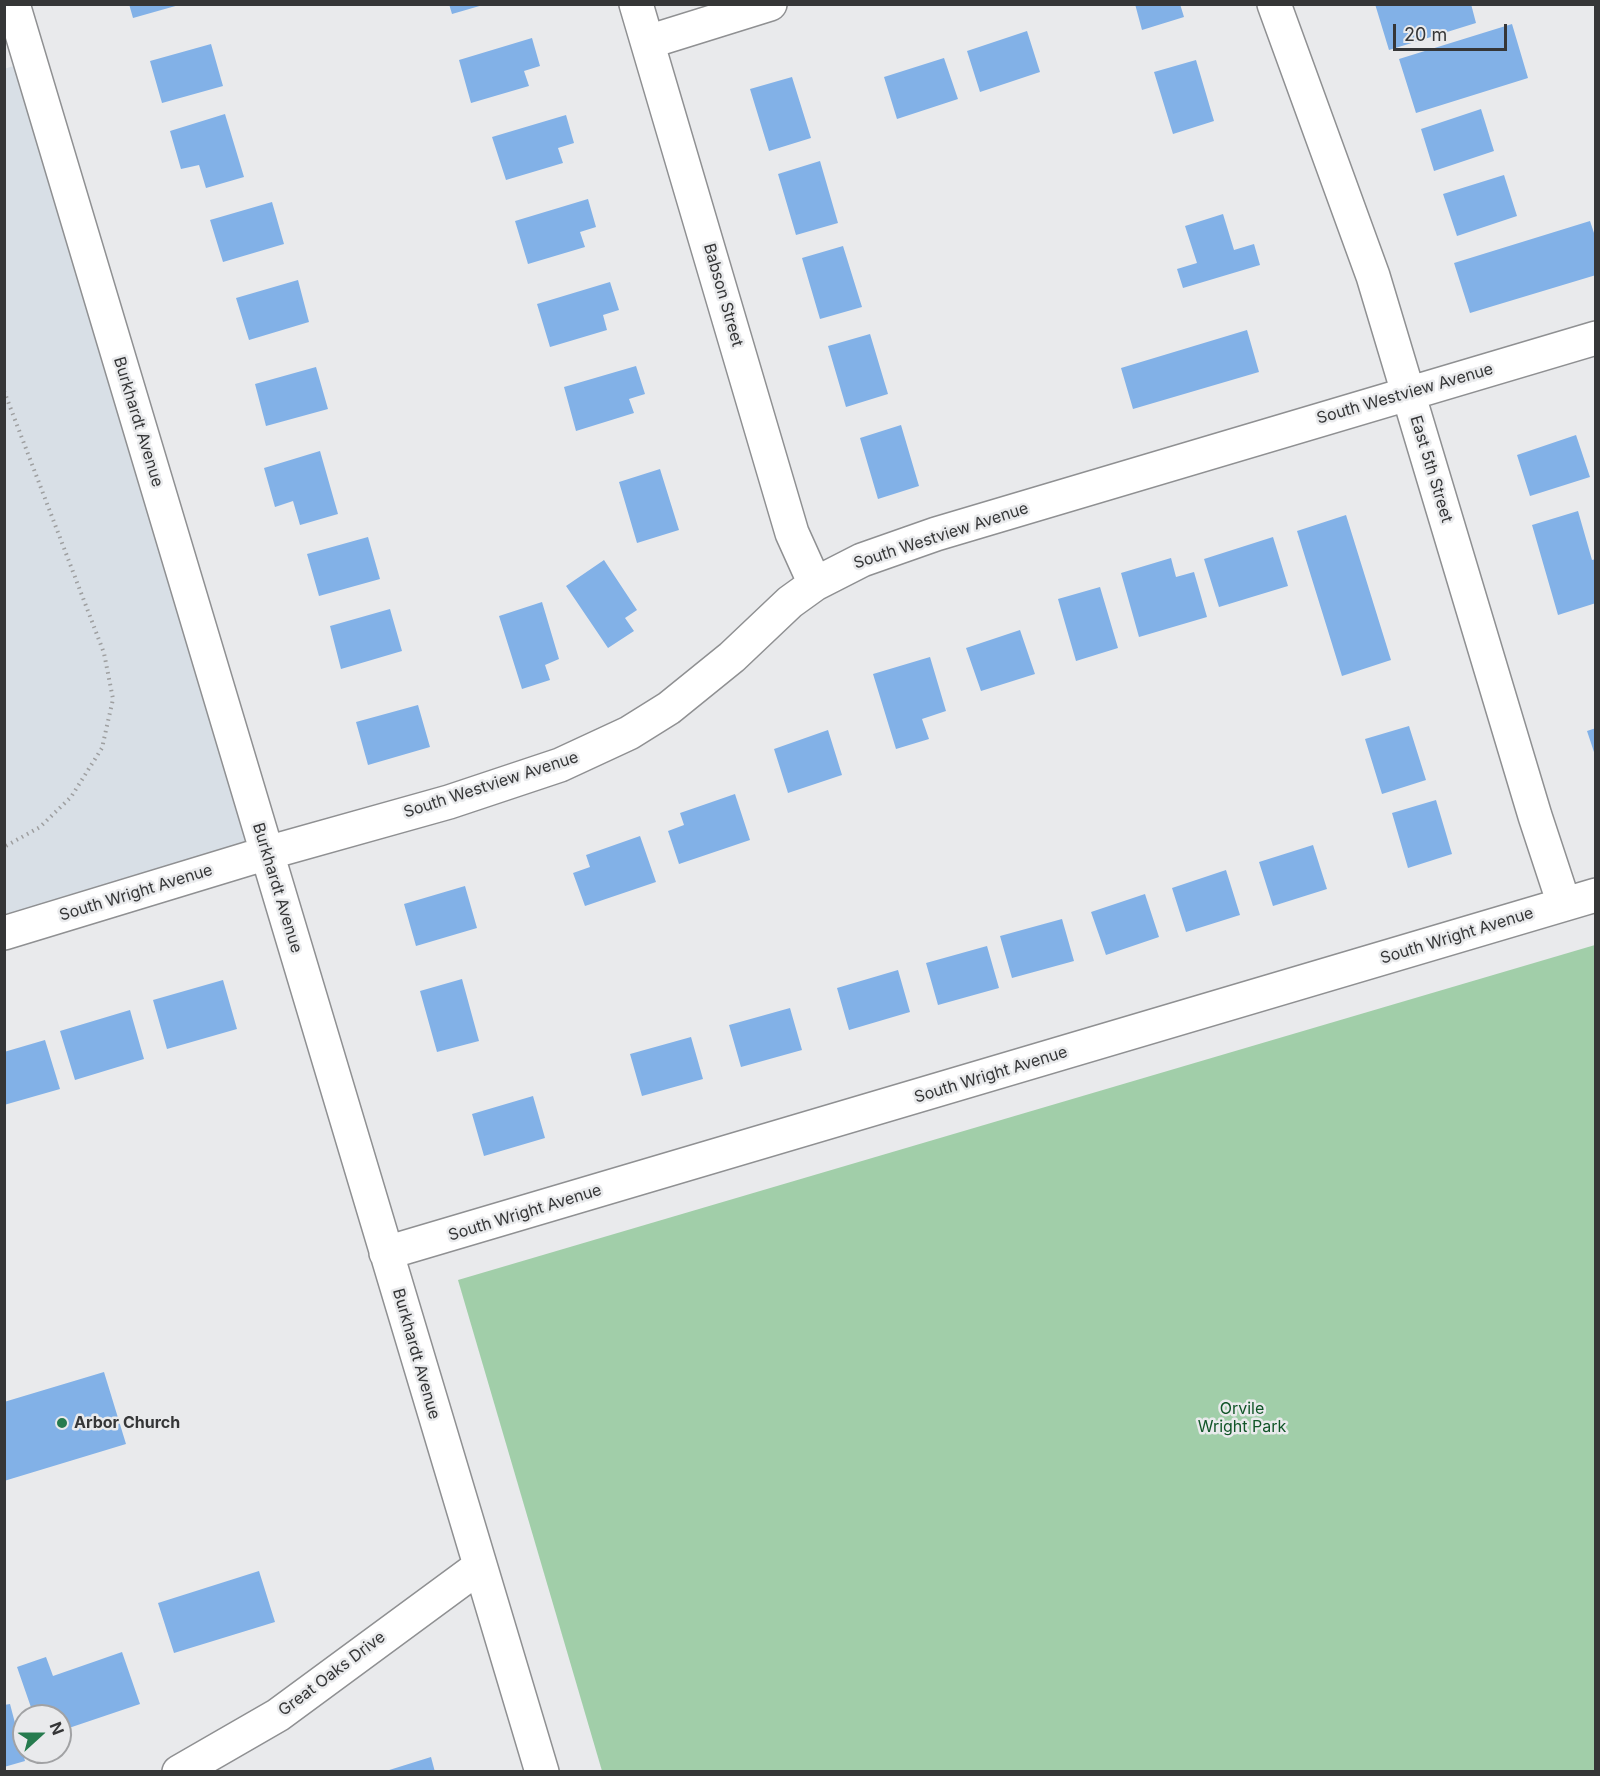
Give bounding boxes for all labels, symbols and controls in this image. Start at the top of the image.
scale bar [1396,12,1510,50]
text: 20 m [1404,24,1447,45]
street label: Babson Street [699,241,747,349]
street label: Burkhardt Avenue [109,355,167,489]
street label: South Westview Avenue [1315,360,1495,428]
street label: East 5th Street [1406,413,1456,525]
street label: South Westview Avenue [851,499,1031,573]
street label: South Westview Avenue [401,748,581,822]
street label: Burkhardt Avenue [248,821,306,955]
street label: South Wright Avenue [57,861,215,925]
street label: South Wright Avenue [1378,904,1536,968]
street label: South Wright Avenue [912,1043,1070,1107]
street label: South Wright Avenue [446,1181,604,1245]
street label: Burkhardt Avenue [388,1286,444,1422]
park label: Orvile Wright Park [1198,1399,1286,1437]
place label: Arbor Church [74,1413,180,1433]
marker: Arbor Church [55,1416,69,1430]
street label: Great Oaks Drive [275,1628,389,1720]
north arrow [12,1704,72,1764]
text: N [45,1719,68,1738]

